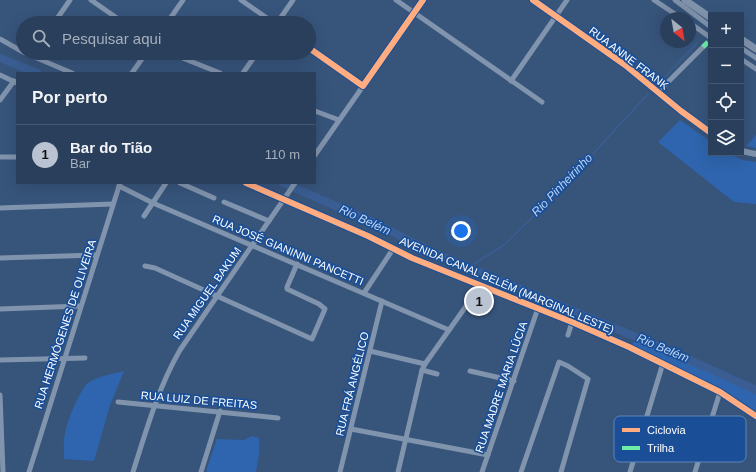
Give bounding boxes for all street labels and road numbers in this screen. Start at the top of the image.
street label: RUA ANNE FRANK [587,24,671,92]
street label: RUA JOSÉ GIANINNI PANCETTI [211,213,365,287]
street label: AVENIDA CANAL BELÉM (MARGINAL LESTE) [398,234,616,336]
street label: RUA HERMÓGENES DE OLIVEIRA [32,237,98,410]
street label: RUA MIGUEL BAKUM [171,245,243,341]
street label: RUA MADRE MARIA LÚCIA [473,319,529,454]
street label: RUA FRÁ ANGÉLICO [333,330,371,437]
street label: RUA LUIZ DE FREITAS [140,389,258,411]

